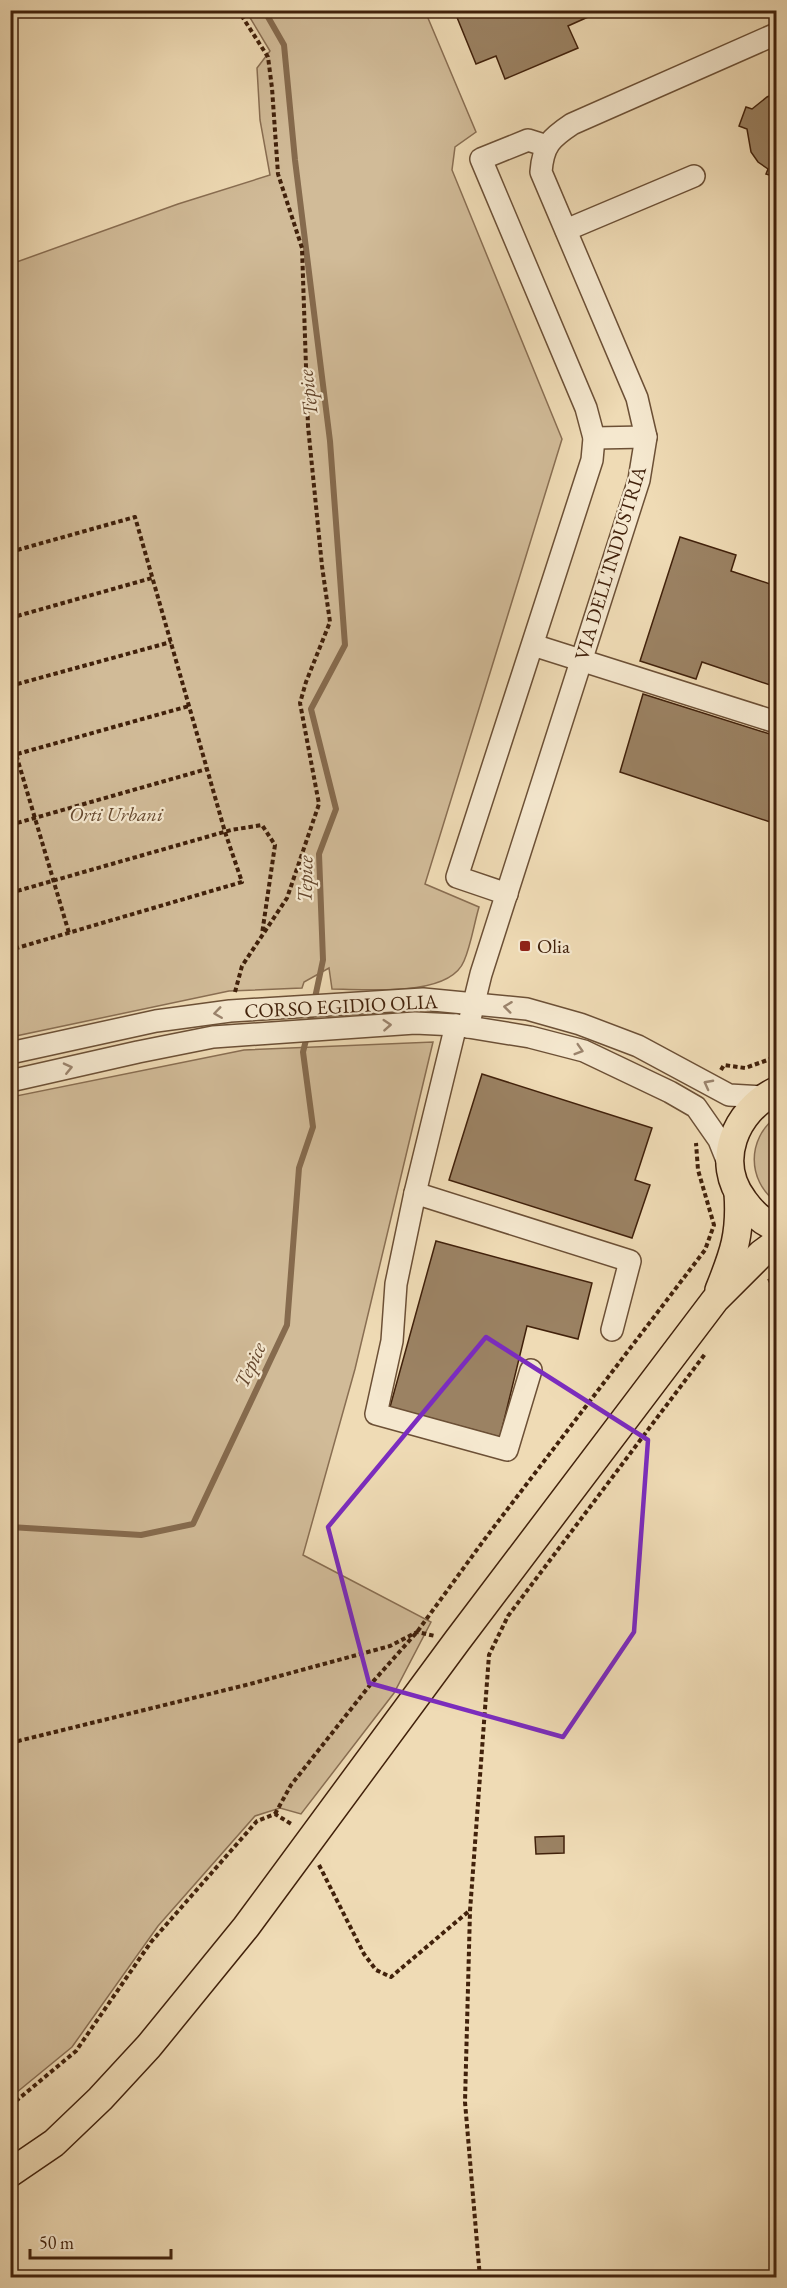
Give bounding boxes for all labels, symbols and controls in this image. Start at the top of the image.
water label: Tepice [291,367,324,418]
street label: VIA DELL'INDUSTRIA [568,463,652,663]
park label: Orti Urbani [69,801,164,827]
water label: Tepice [291,854,318,903]
place label: Olia [537,933,570,959]
marker: Olia [518,939,532,953]
street label: CORSO EGIDIO OLIA [244,988,439,1024]
one-way arrow [504,1001,513,1014]
one-way arrow [213,1006,222,1019]
one-way arrow [382,1019,391,1032]
one-way arrow [573,1043,584,1055]
one-way arrow [62,1062,72,1075]
one-way arrow [704,1080,714,1091]
water label: Tepice [227,1337,272,1392]
scale bar [30,2222,171,2260]
text: 50 m [39,2231,74,2254]

